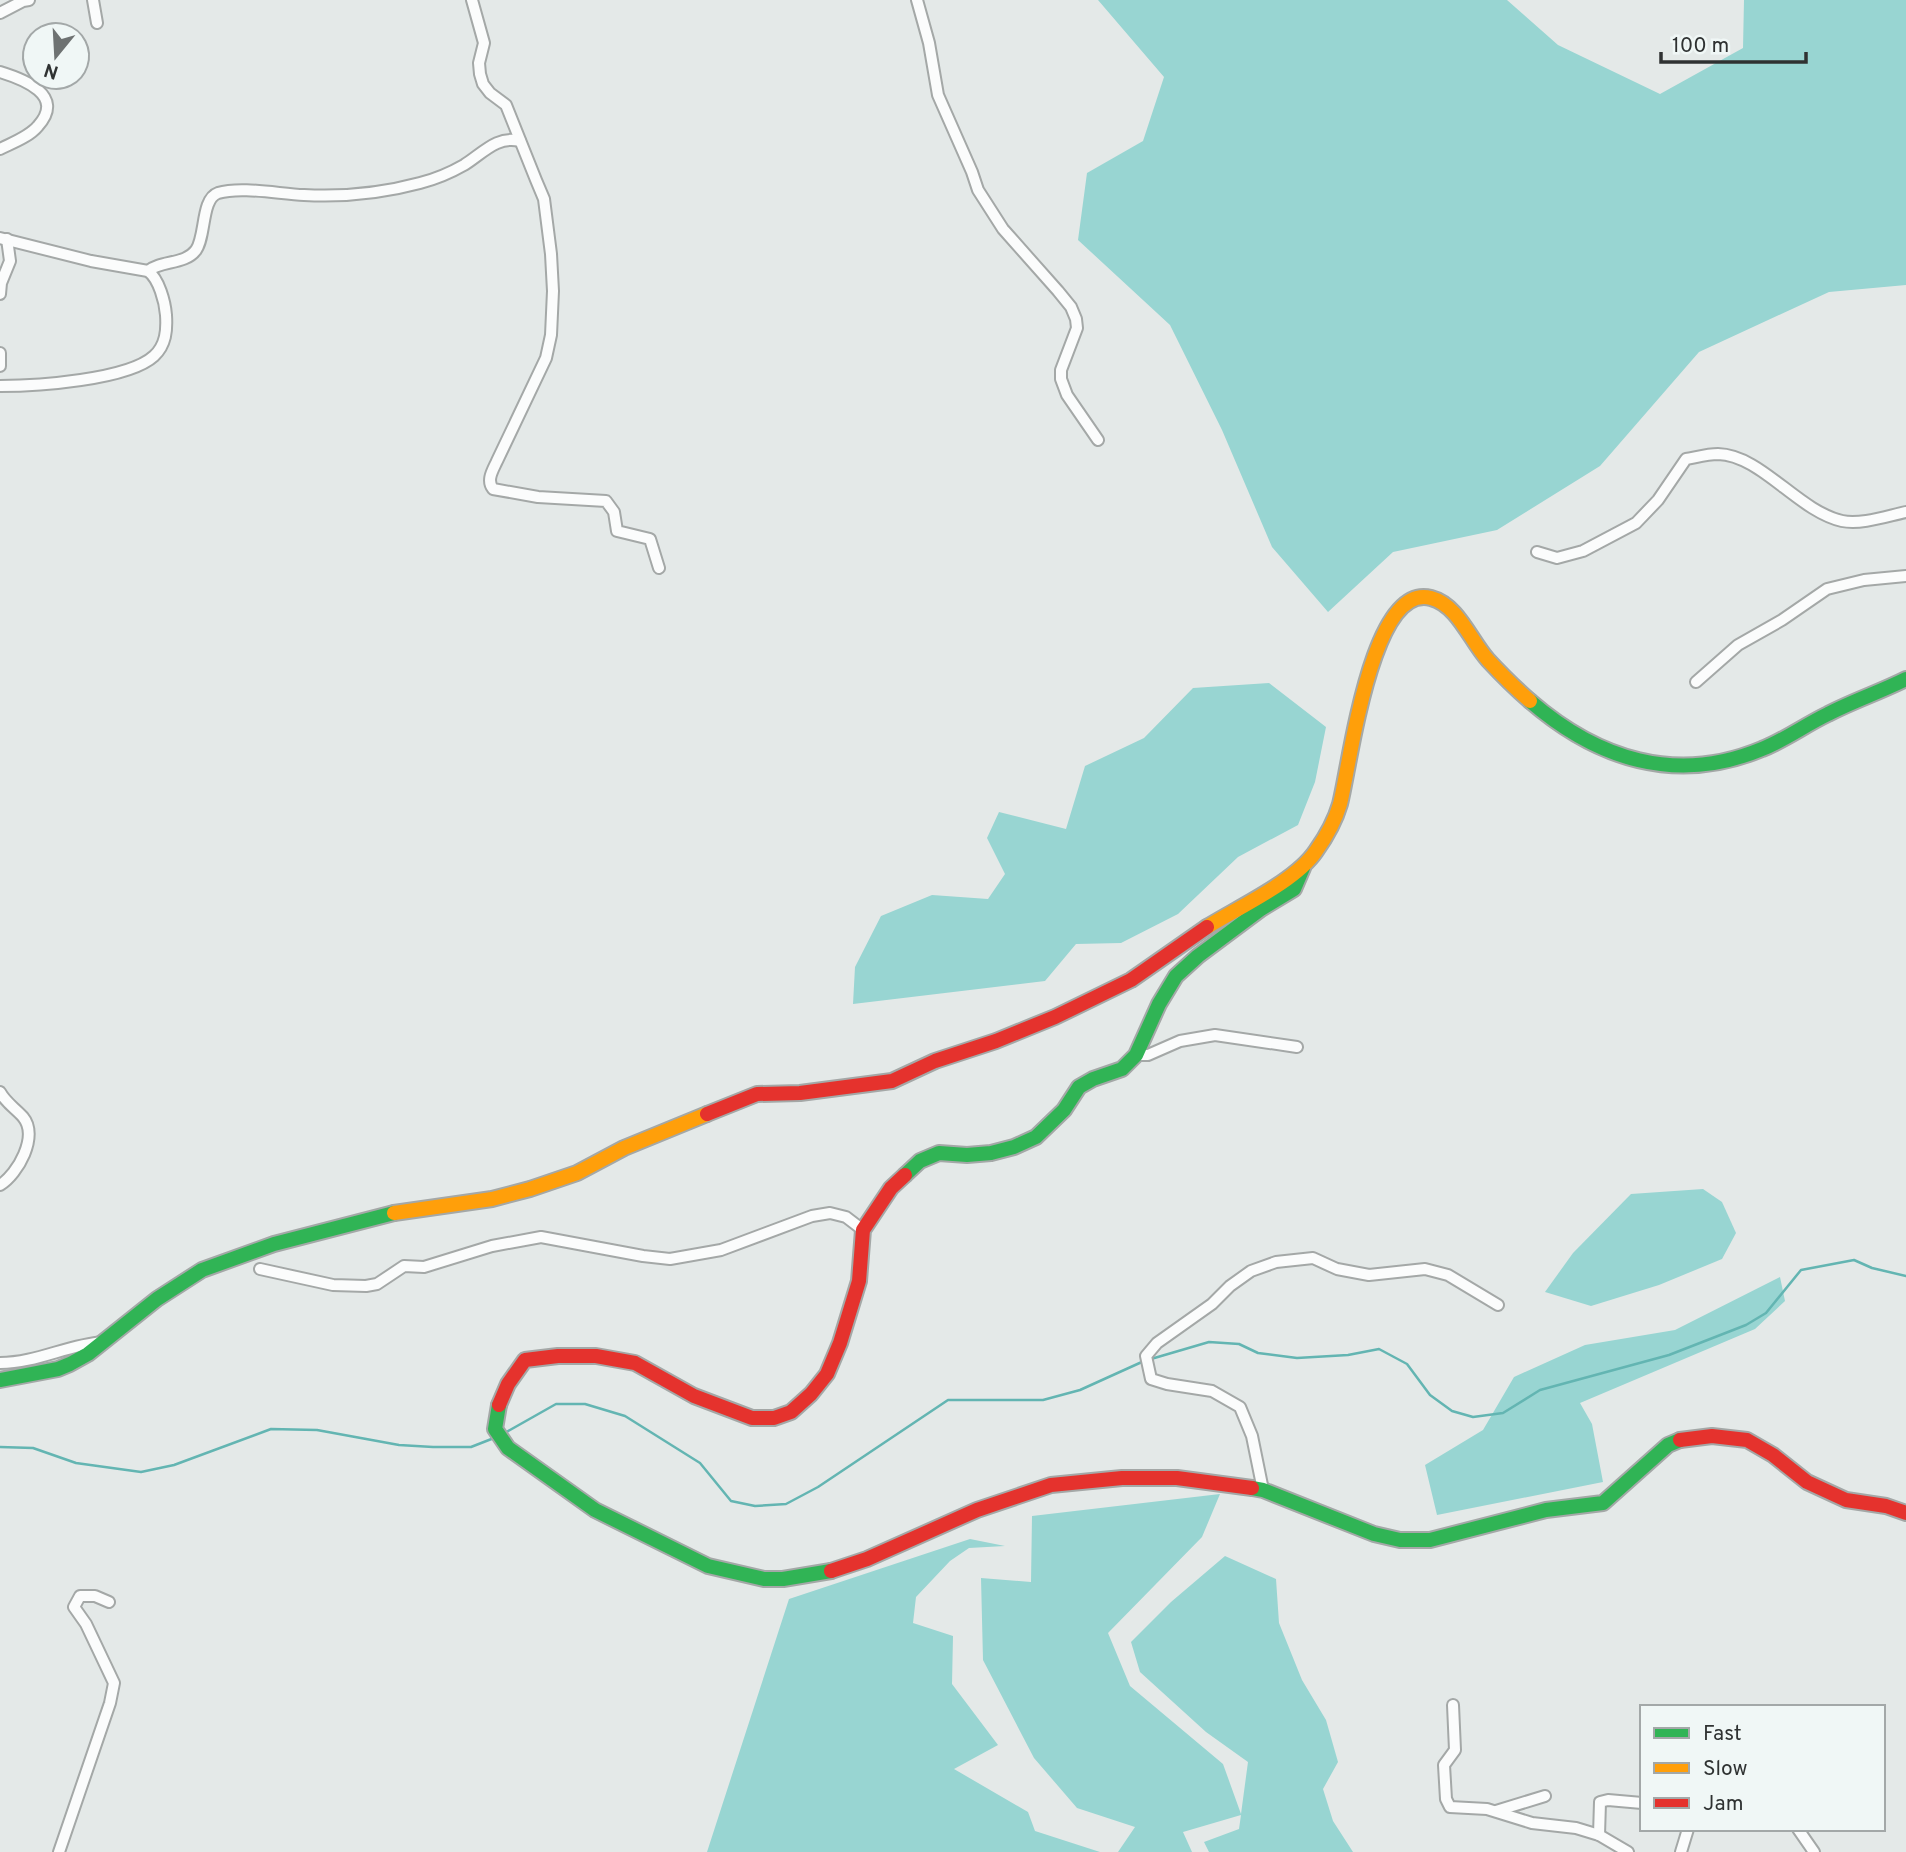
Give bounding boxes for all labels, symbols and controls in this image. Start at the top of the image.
north arrow [21,21,91,91]
scale bar [1661,21,1806,65]
text: 100 m [1672,33,1729,60]
text: N [41,57,62,84]
legend [1640,1705,1885,1831]
text: Fast [1703,1721,1742,1748]
text: Slow [1703,1756,1748,1783]
text: Jam [1703,1791,1744,1818]

